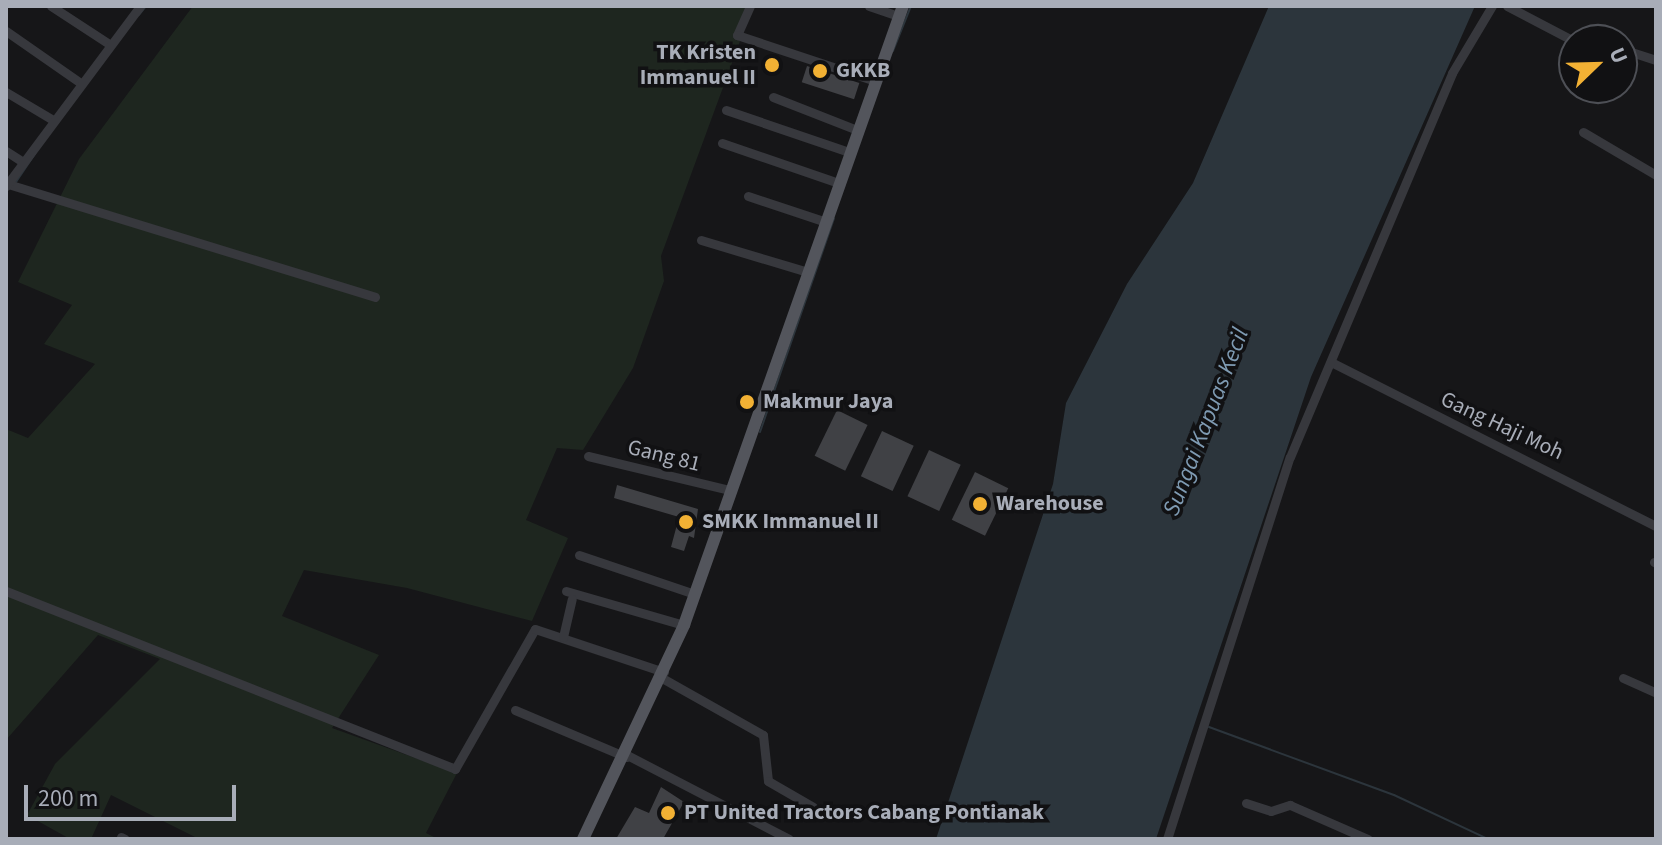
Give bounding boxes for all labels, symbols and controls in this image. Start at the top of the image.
north arrow [1558,24,1638,104]
place label: TK Kristen Immanuel II [640,39,756,90]
text: U [1601,42,1636,68]
marker: TK Kristen Immanuel II [763,56,781,74]
place label: GKKB [836,58,890,84]
marker: GKKB [811,62,829,80]
water label: Sungai Kapuas Kecil [1157,324,1255,520]
street label: Gang Haji Moh [1436,386,1568,466]
place label: Makmur Jaya [763,389,893,415]
marker: Makmur Jaya [738,393,756,411]
street label: Gang 81 [625,434,703,478]
place label: Warehouse [996,491,1104,517]
marker: Warehouse [971,495,989,513]
place label: SMKK Immanuel II [702,509,879,535]
marker: SMKK Immanuel II [677,513,695,531]
scale bar [28,769,240,819]
text: 200 m [38,781,98,816]
place label: PT United Tractors Cabang Pontianak [684,800,1044,826]
marker: PT United Tractors Cabang Pontianak [659,804,677,822]

